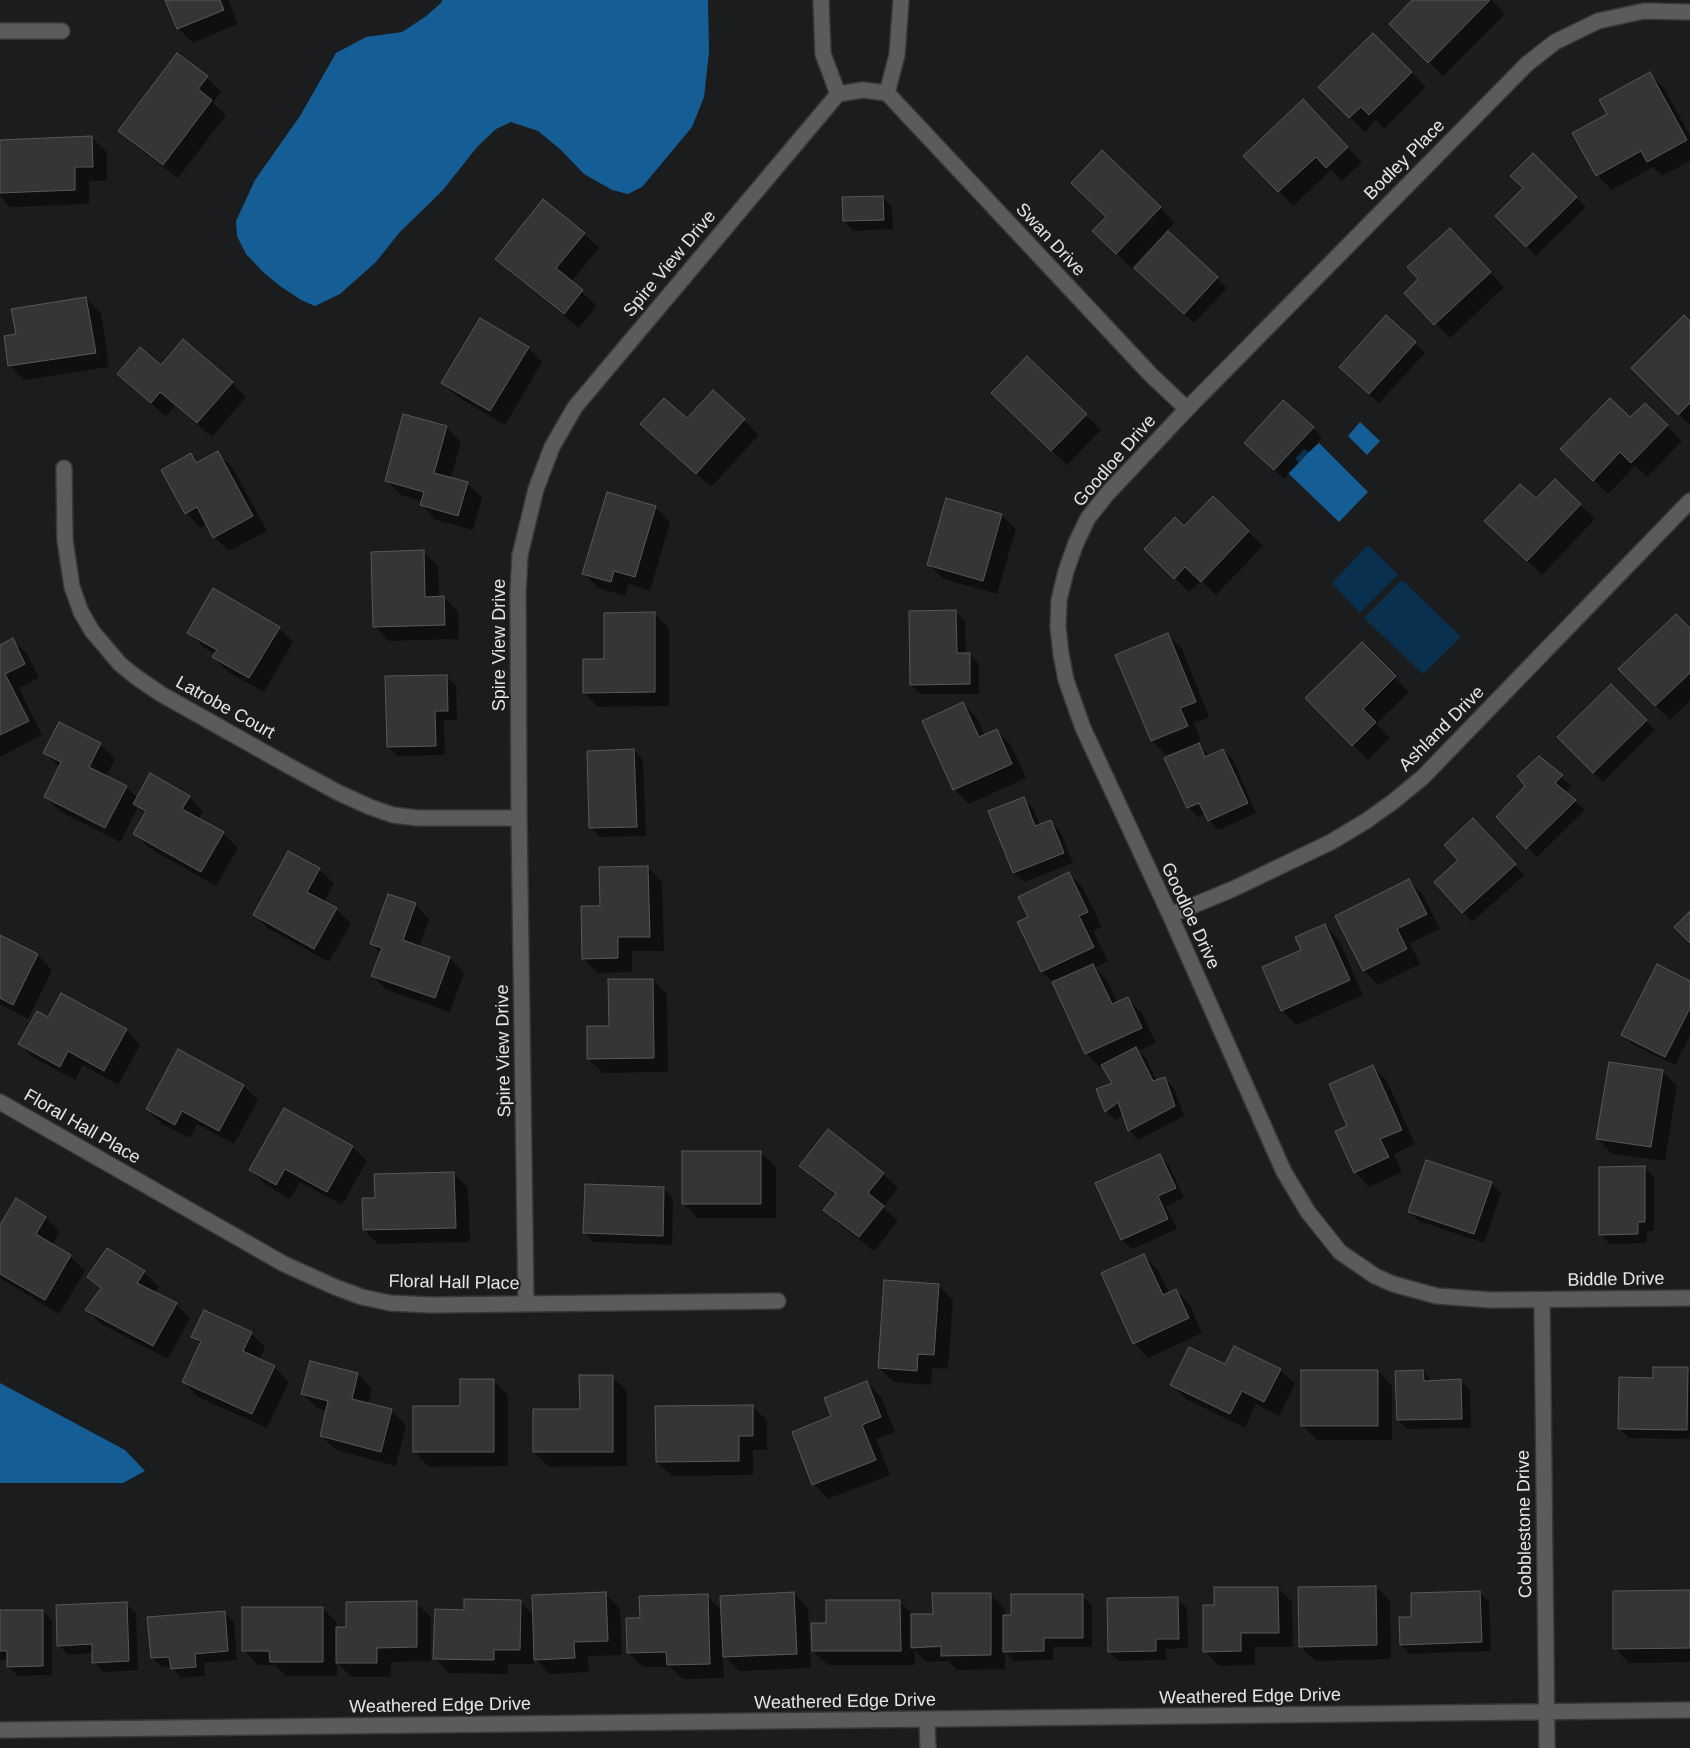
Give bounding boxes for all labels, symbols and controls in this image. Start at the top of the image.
street label: Bodley Place [1360,115,1450,205]
street label: Swan Drive [1011,199,1089,281]
street label: Spire View Drive [619,206,721,322]
street label: Goodloe Drive [1069,410,1161,512]
street label: Spire View Drive [489,579,511,711]
street label: Latrobe Court [172,672,278,744]
street label: Ashland Drive [1395,682,1489,776]
street label: Goodloe Drive [1156,859,1224,973]
street label: Spire View Drive [492,984,516,1118]
street label: Floral Hall Place [20,1085,144,1169]
street label: Biddle Drive [1567,1268,1665,1292]
street label: Floral Hall Place [388,1271,520,1295]
street label: Cobblestone Drive [1513,1450,1537,1598]
street label: Weathered Edge Drive [1159,1685,1341,1709]
street label: Weathered Edge Drive [754,1690,936,1714]
street label: Weathered Edge Drive [349,1694,531,1718]

